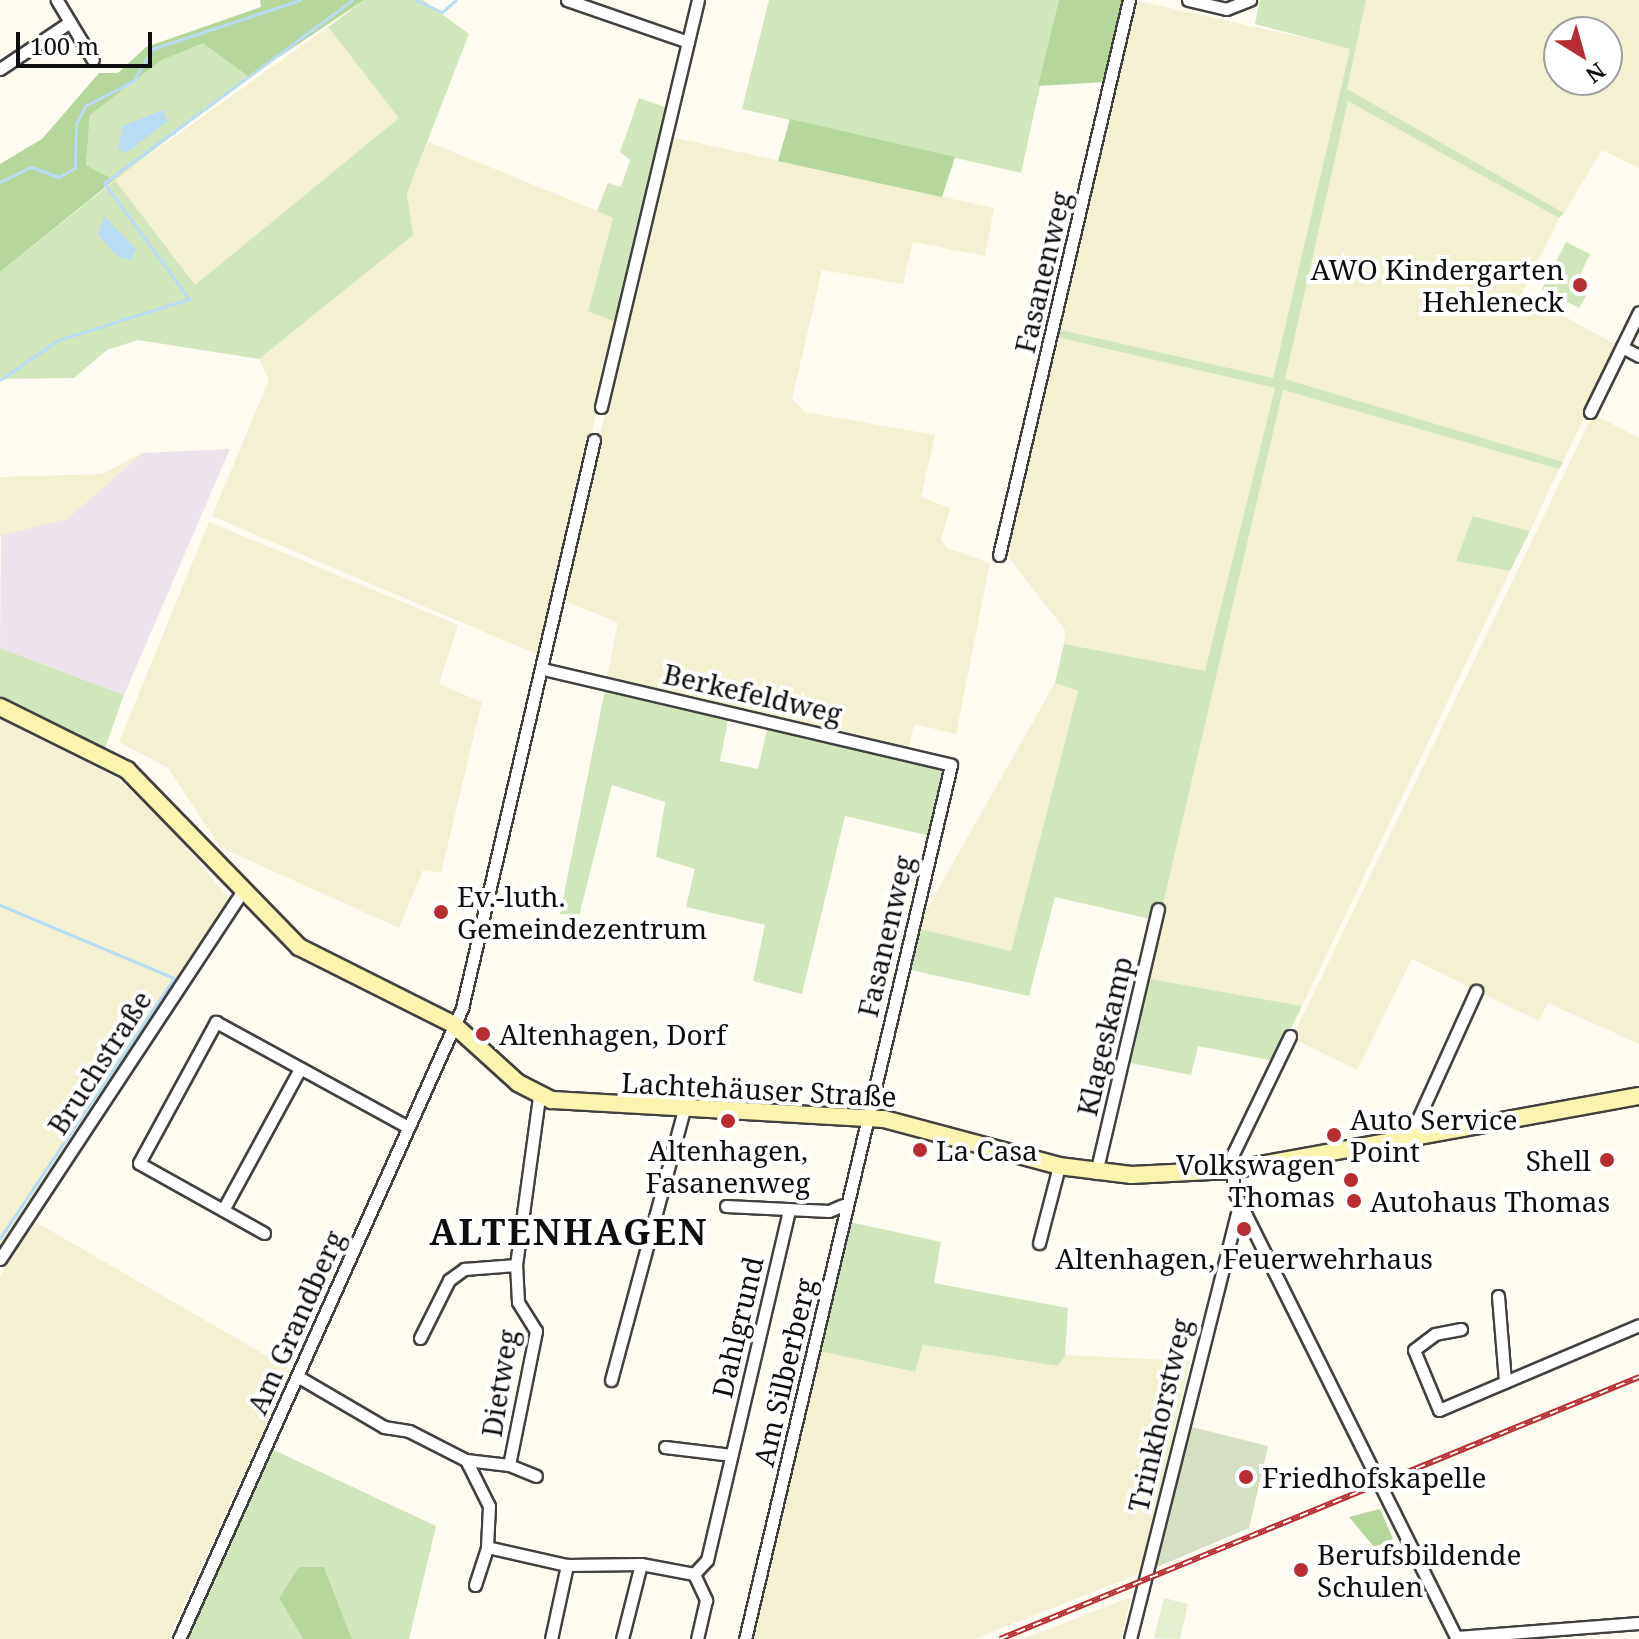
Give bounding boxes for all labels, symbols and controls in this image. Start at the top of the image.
scale bar [20,16,156,66]
north arrow [1543,16,1623,96]
text: 100 m [30,29,99,62]
text: N [1580,56,1612,91]
street label: Fasanenweg [1007,188,1077,356]
place label: AWO Kindergarten Hehleneck [1311,252,1564,318]
marker: AWO Kindergarten Hehleneck [1571,276,1589,294]
street label: Berkefeldweg [660,656,846,730]
street label: Fasanenweg [850,852,920,1020]
place label: Ev.-luth. Gemeindezentrum [457,879,707,945]
marker: Ev.-luth. Gemeindezentrum [432,903,450,921]
street label: Klageskamp [1069,953,1139,1119]
street label: Bruchstraße [40,984,158,1140]
place label: Altenhagen, Dorf [499,1017,726,1051]
marker: Altenhagen, Dorf [474,1025,492,1043]
street label: Lachtehäuser Straße [621,1065,897,1113]
place label: Auto Service Point [1350,1102,1518,1168]
marker: Altenhagen, Fasanenweg [719,1112,737,1130]
marker: Auto Service Point [1325,1126,1343,1144]
place label: Altenhagen, Fasanenweg [646,1133,810,1199]
place label: La Casa [936,1133,1038,1167]
marker: La Casa [911,1141,929,1159]
place label: Shell [1526,1143,1591,1177]
place label: Volkswagen Thomas [1176,1147,1335,1213]
marker: Shell [1598,1151,1616,1169]
marker: Volkswagen Thomas [1342,1171,1360,1189]
place label: Autohaus Thomas [1370,1184,1610,1218]
marker: Autohaus Thomas [1345,1192,1363,1210]
district label: ALTENHAGEN [430,1210,708,1254]
marker: Altenhagen, Feuerwehrhaus [1235,1220,1253,1238]
street label: Am Grandberg [239,1225,351,1419]
place label: Altenhagen, Feuerwehrhaus [1055,1241,1433,1275]
street label: Dahlgrund [704,1253,770,1401]
street label: Am Silberberg [746,1275,822,1469]
street label: Trinkhorstweg [1120,1315,1198,1515]
street label: Dietweg [474,1327,524,1439]
place label: Friedhofskapelle [1262,1460,1486,1494]
marker: Friedhofskapelle [1237,1468,1255,1486]
place label: Berufsbildende Schulen [1317,1537,1521,1603]
marker: Berufsbildende Schulen [1292,1561,1310,1579]

